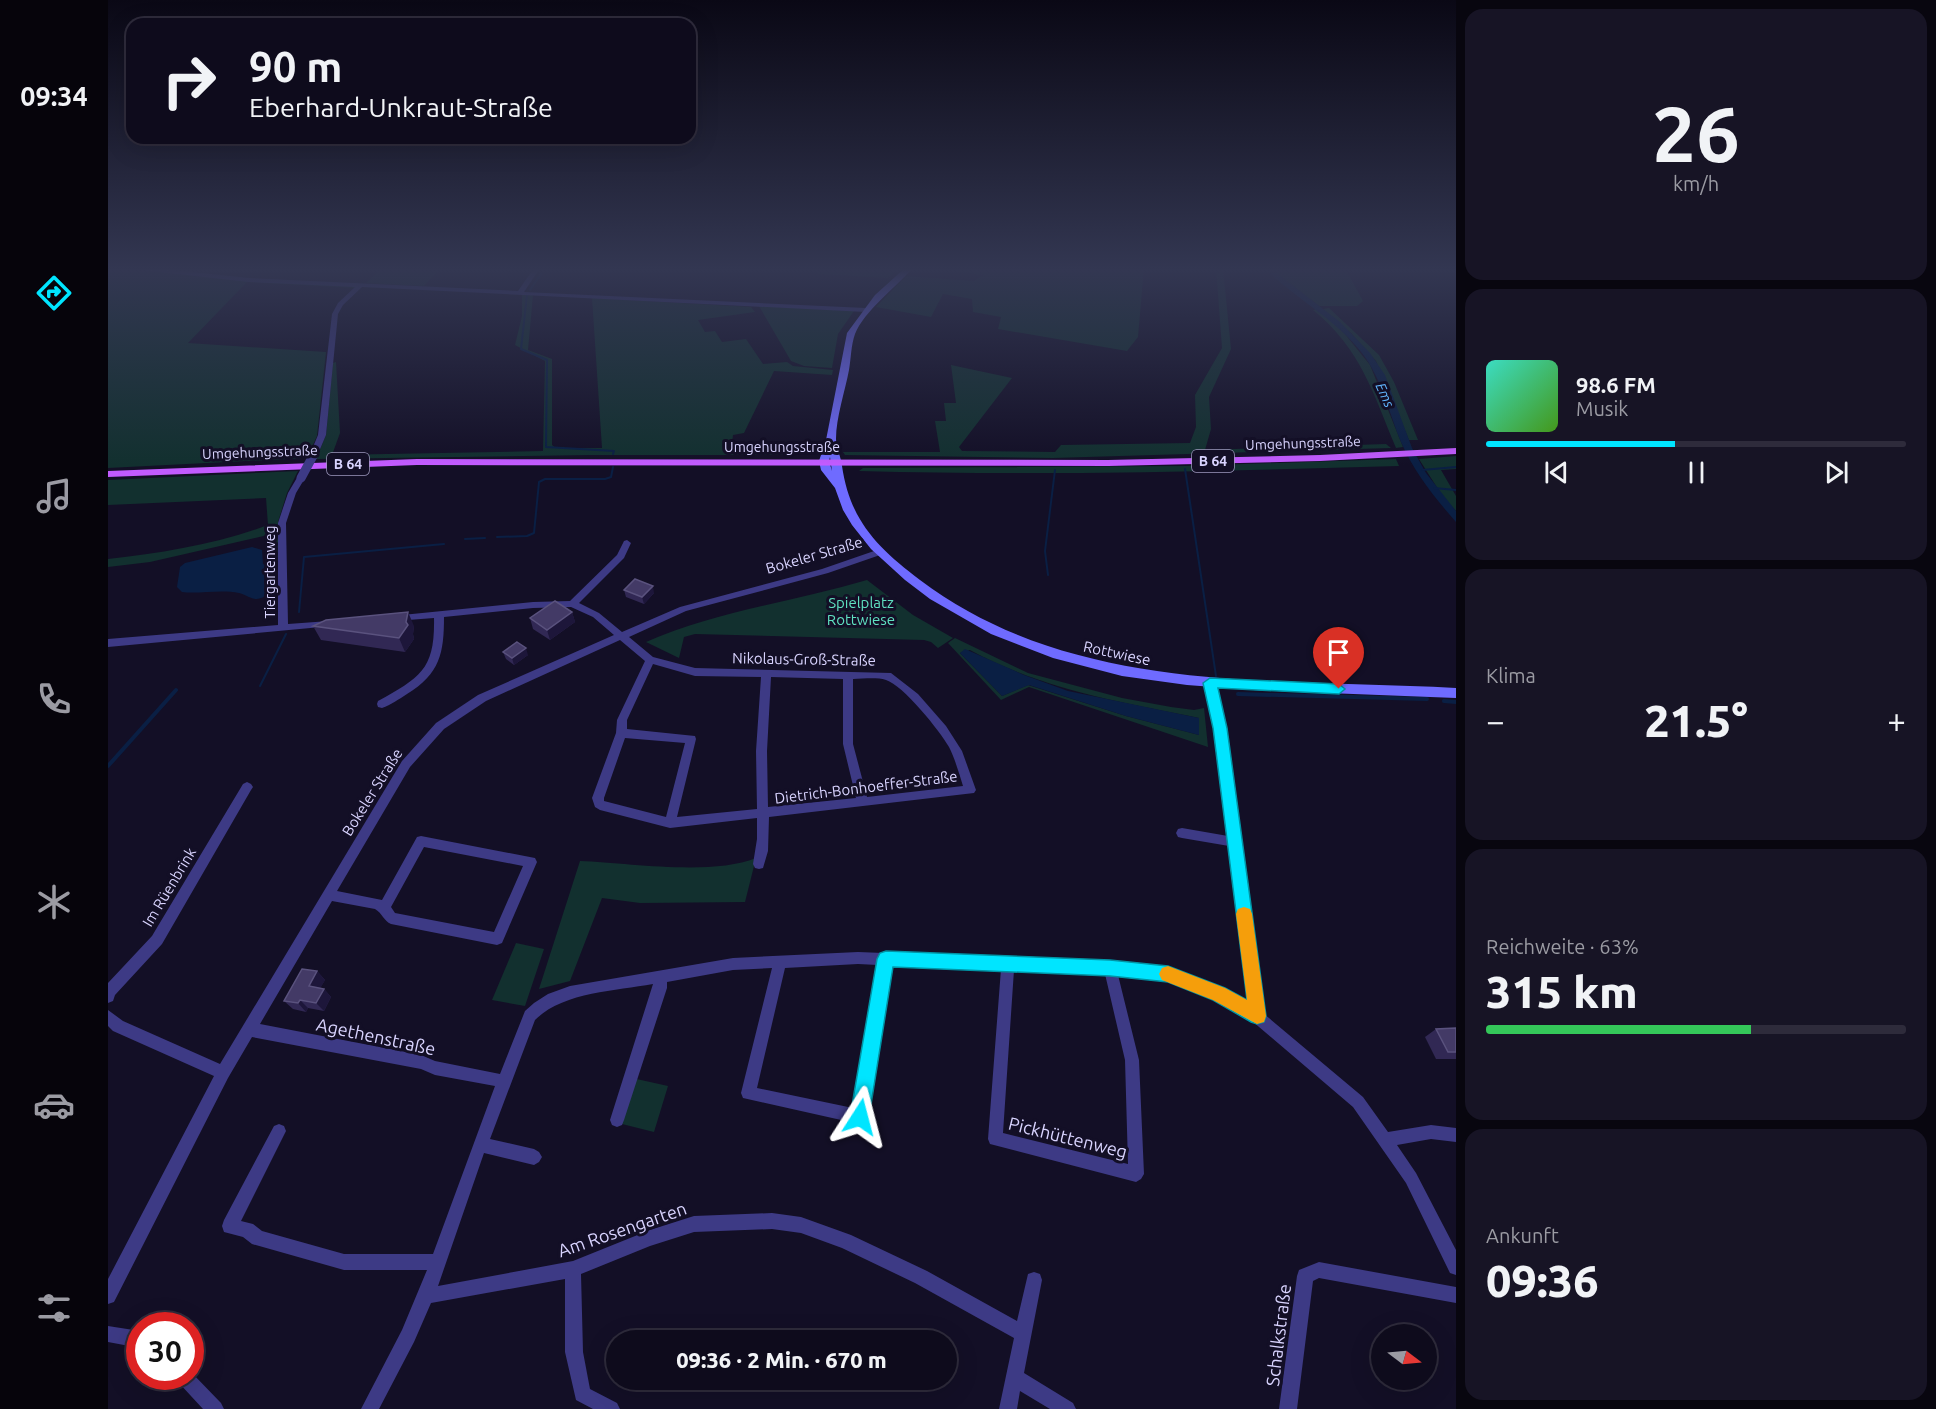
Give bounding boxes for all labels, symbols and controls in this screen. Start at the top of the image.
icon: right [150,42,228,120]
text: 90 m [249,43,343,90]
text: 09:34 [20,81,88,111]
text: 26 [1652,89,1740,177]
text: Eberhard-Unkraut-Straße [249,92,553,122]
text: km/h [1673,172,1719,195]
icon: directions [33,272,75,314]
text: 98.6 FM [1576,372,1656,397]
water label: Ems [1373,380,1397,410]
text: Musik [1576,397,1628,420]
street label: Umgehungsstraße [1245,433,1361,453]
street label: Umgehungsstraße [724,439,840,455]
street label: Umgehungsstraße [202,442,318,462]
road number: B 64 [1192,450,1234,472]
road number: B 64 [327,453,369,475]
icon: previous [1540,456,1573,489]
icon: pause [1680,456,1713,489]
icon: next [1820,456,1853,489]
icon: music [33,475,75,517]
street label: Tiergartenweg [262,526,278,618]
street label: Bokeler Straße [764,533,864,577]
park label: Spielplatz Rottwiese [827,594,895,628]
pin [1313,627,1364,689]
icon: arrive [1322,636,1355,669]
street label: Rottwiese [1082,638,1152,668]
street label: Nikolaus-Groß-Straße [732,649,876,669]
text: Klima [1486,664,1536,687]
icon: phone [33,678,75,720]
text: 21.5° [1644,695,1748,746]
text: − [1486,702,1505,739]
text: + [1887,702,1906,739]
street label: Bokeler Straße [338,745,406,839]
street label: Dietrich-Bonhoeffer-Straße [774,767,958,807]
street label: Im Rüenbrink [139,844,199,930]
icon: climate [33,881,75,923]
text: Reichweite · 63% [1486,935,1639,958]
text: 315 km [1486,966,1638,1017]
street label: Agethenstraße [315,1014,437,1058]
icon: car [33,1084,75,1126]
position arrow [828,1085,892,1149]
street label: Pickhüttenweg [1007,1113,1129,1161]
street label: Am Rosengarten [555,1198,689,1260]
text: Ankunft [1486,1224,1559,1247]
text: 09:36 [1486,1255,1599,1306]
street label: Schalkstraße [1262,1283,1294,1387]
icon: filters [33,1287,75,1329]
speed limit sign: 30 [126,1312,204,1390]
north arrow [1371,1324,1437,1390]
map controls [1371,1324,1437,1390]
text: 09:36 · 2 Min. · 670 m [676,1347,887,1372]

